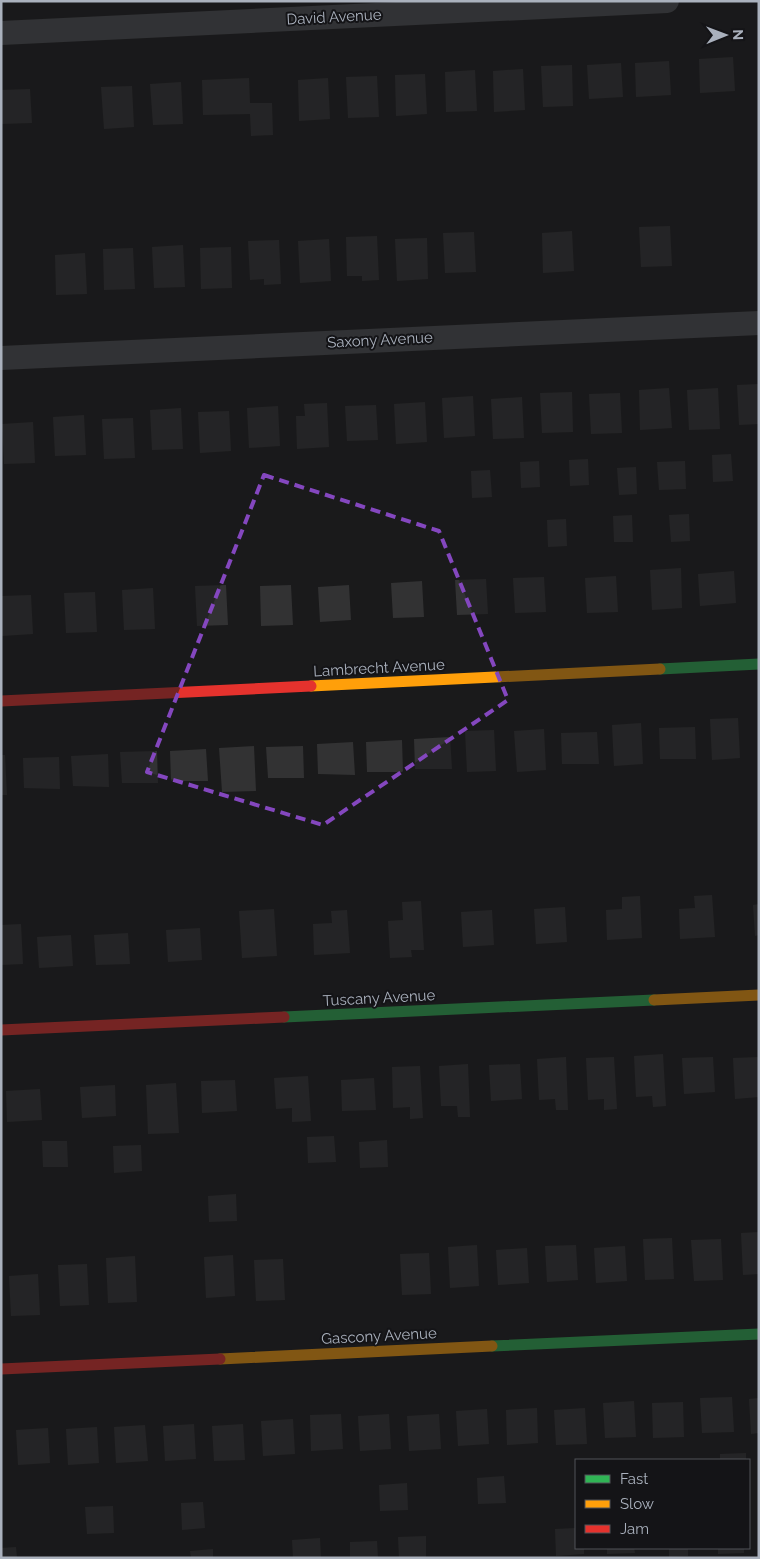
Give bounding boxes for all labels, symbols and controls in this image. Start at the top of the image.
street label: David Avenue [286,6,382,28]
north arrow [700,10,750,60]
text: N [730,29,746,40]
street label: Saxony Avenue [327,328,433,352]
street label: Lambrecht Avenue [313,656,445,680]
street label: Tuscany Avenue [322,986,436,1010]
street label: Gascony Avenue [321,1324,437,1348]
legend [575,1459,750,1549]
text: Fast [620,1470,648,1488]
text: Slow [620,1495,654,1513]
text: Jam [620,1520,649,1538]

